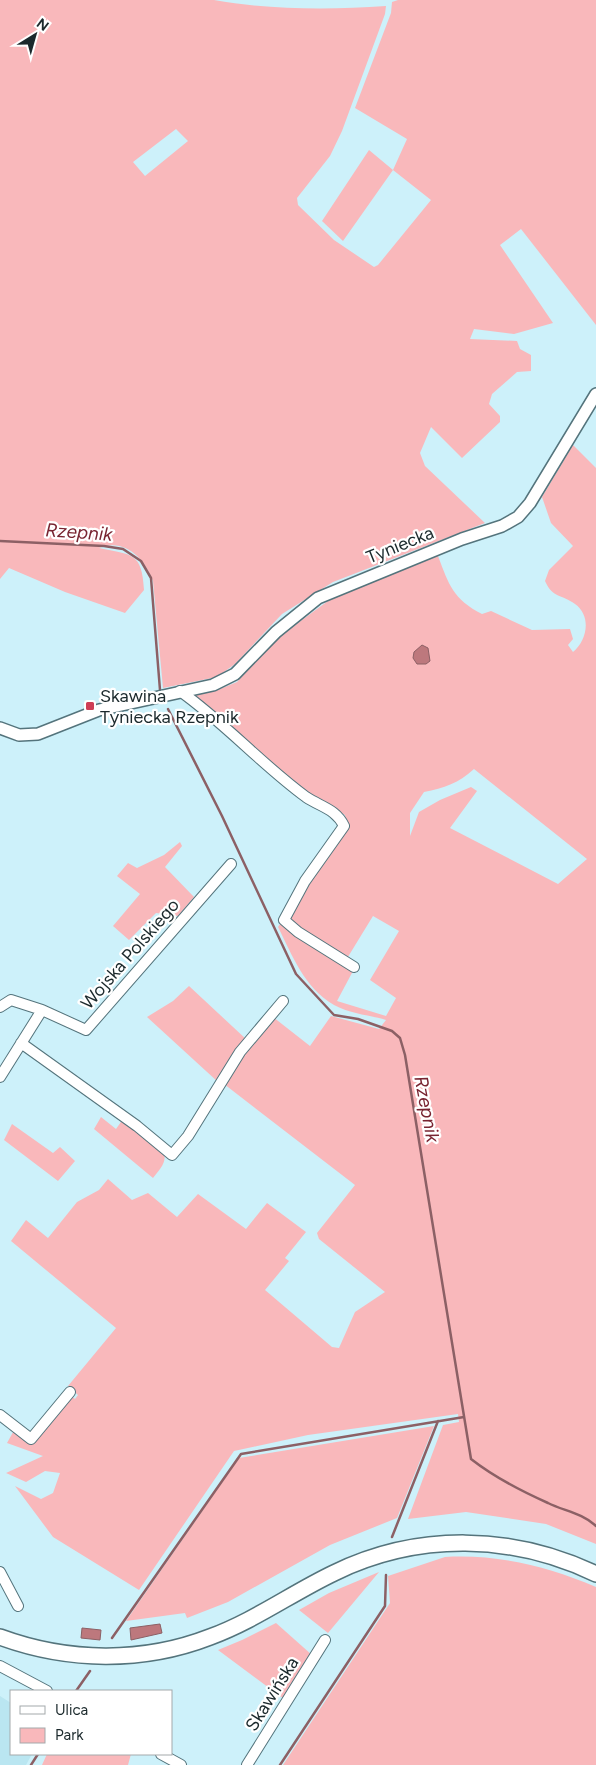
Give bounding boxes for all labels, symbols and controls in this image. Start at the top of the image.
north arrow [10,10,60,60]
text: N [33,15,52,35]
water label: Rzepnik [45,518,114,546]
street label: Tyniecka [363,522,437,568]
place label: Skawina Tyniecka Rzepnik [100,685,239,728]
marker: Skawina Tyniecka Rzepnik [84,700,96,712]
street label: Wojska Polskiego [76,894,184,1014]
water label: Rzepnik [409,1074,445,1145]
street label: Skawińska [241,1653,303,1735]
legend [10,1690,172,1755]
text: Ulica [55,1701,88,1719]
text: Park [55,1726,84,1744]

